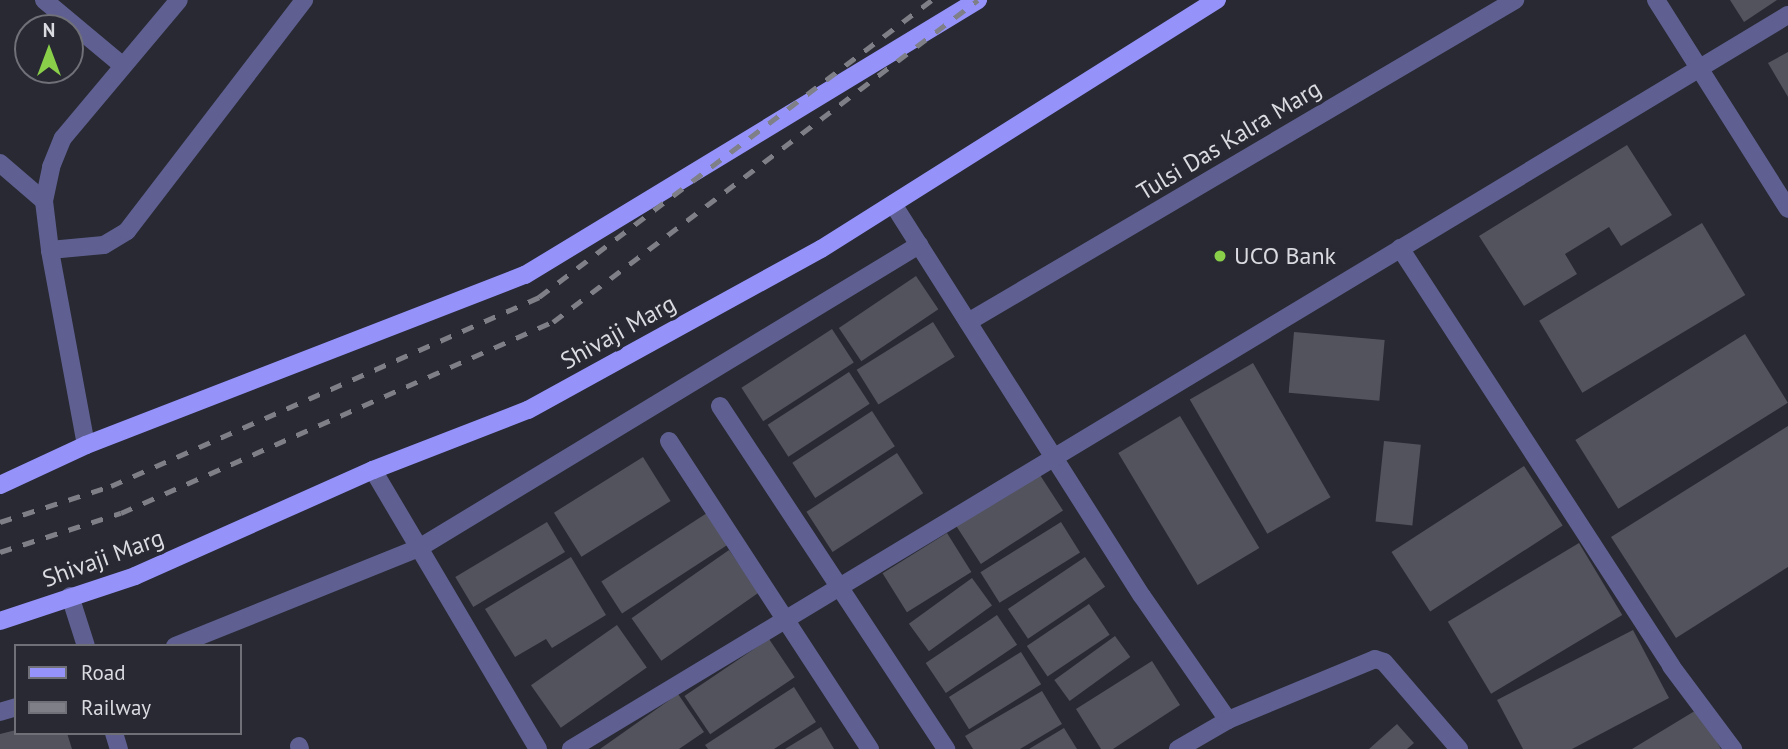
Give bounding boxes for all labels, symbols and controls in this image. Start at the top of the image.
north arrow [14,14,84,84]
text: N [43,18,55,42]
street label: Tulsi Das Kalra Marg [1132,74,1326,206]
place label: UCO Bank [1234,242,1336,270]
marker: UCO Bank [1212,248,1228,264]
street label: Shivaji Marg [555,289,681,375]
street label: Shivaji Marg [38,523,168,593]
legend [14,644,242,735]
text: Road [81,659,125,686]
text: Railway [81,694,151,721]

